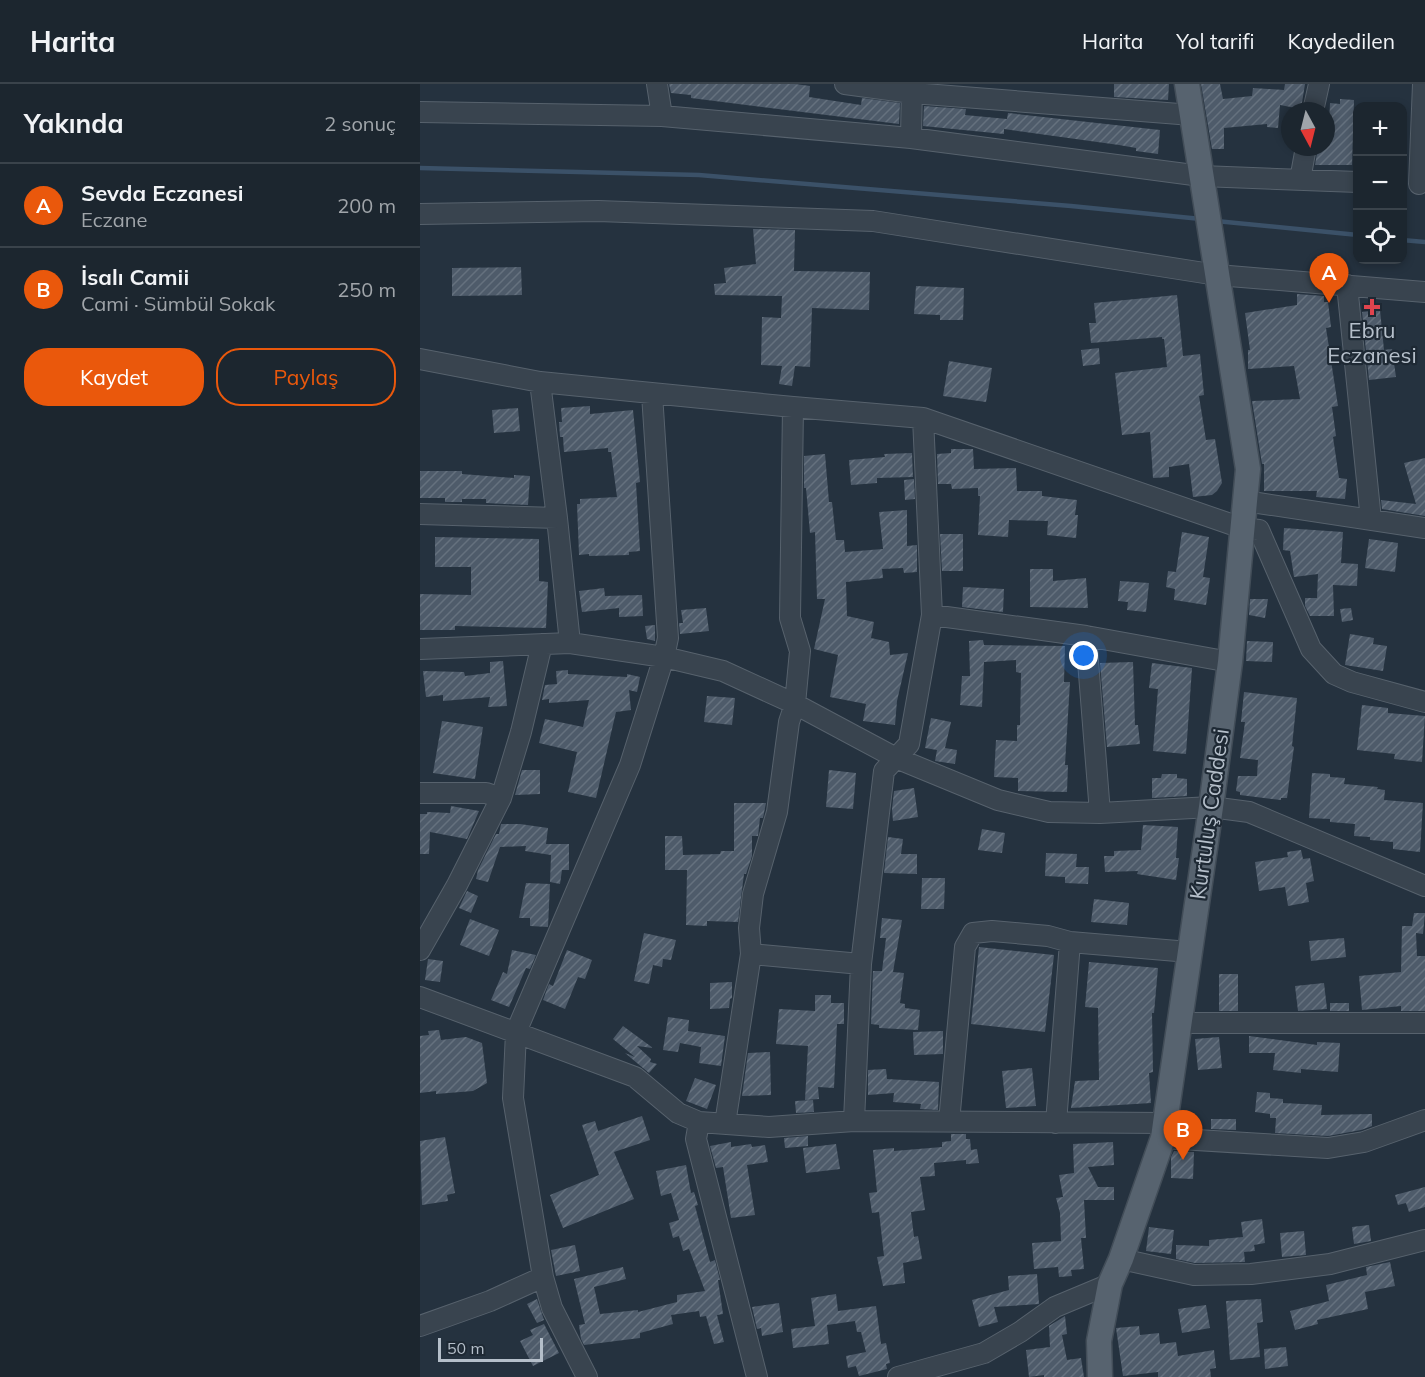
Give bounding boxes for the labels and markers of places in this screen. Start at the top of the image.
pin: A [1310,254,1348,303]
marker: Ebru Eczanesi [1365,300,1379,314]
place label: Ebru Eczanesi [1327,316,1417,369]
pin: B [1164,1110,1203,1160]

